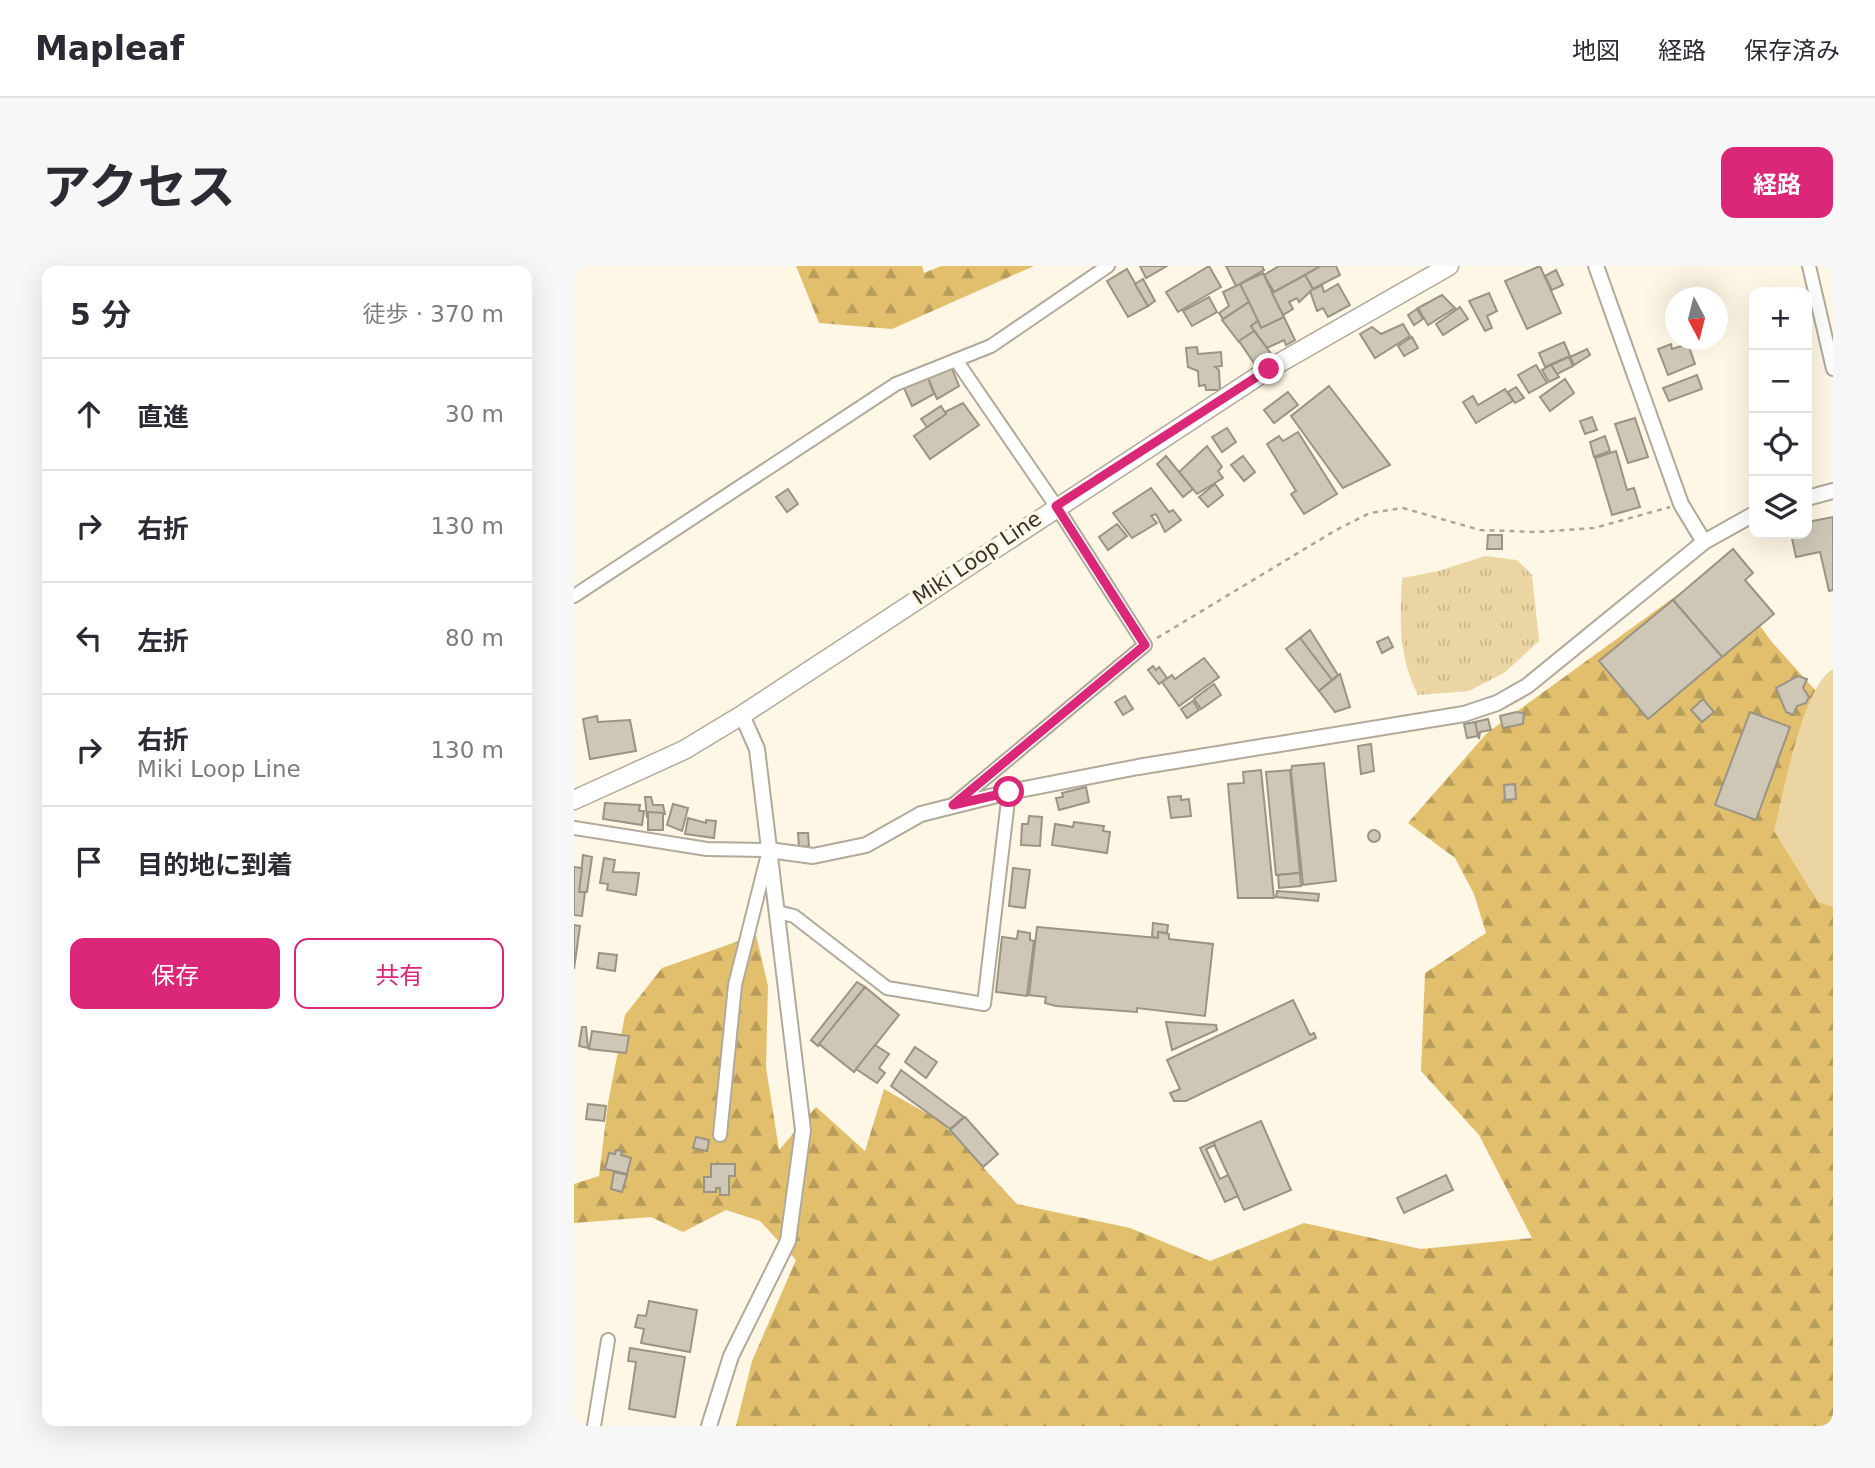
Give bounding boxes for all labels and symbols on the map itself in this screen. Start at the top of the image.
north arrow [1665,287,1728,350]
route end [1253,353,1284,384]
street label: Miki Loop Line [908,506,1046,610]
route start [993,776,1024,807]

